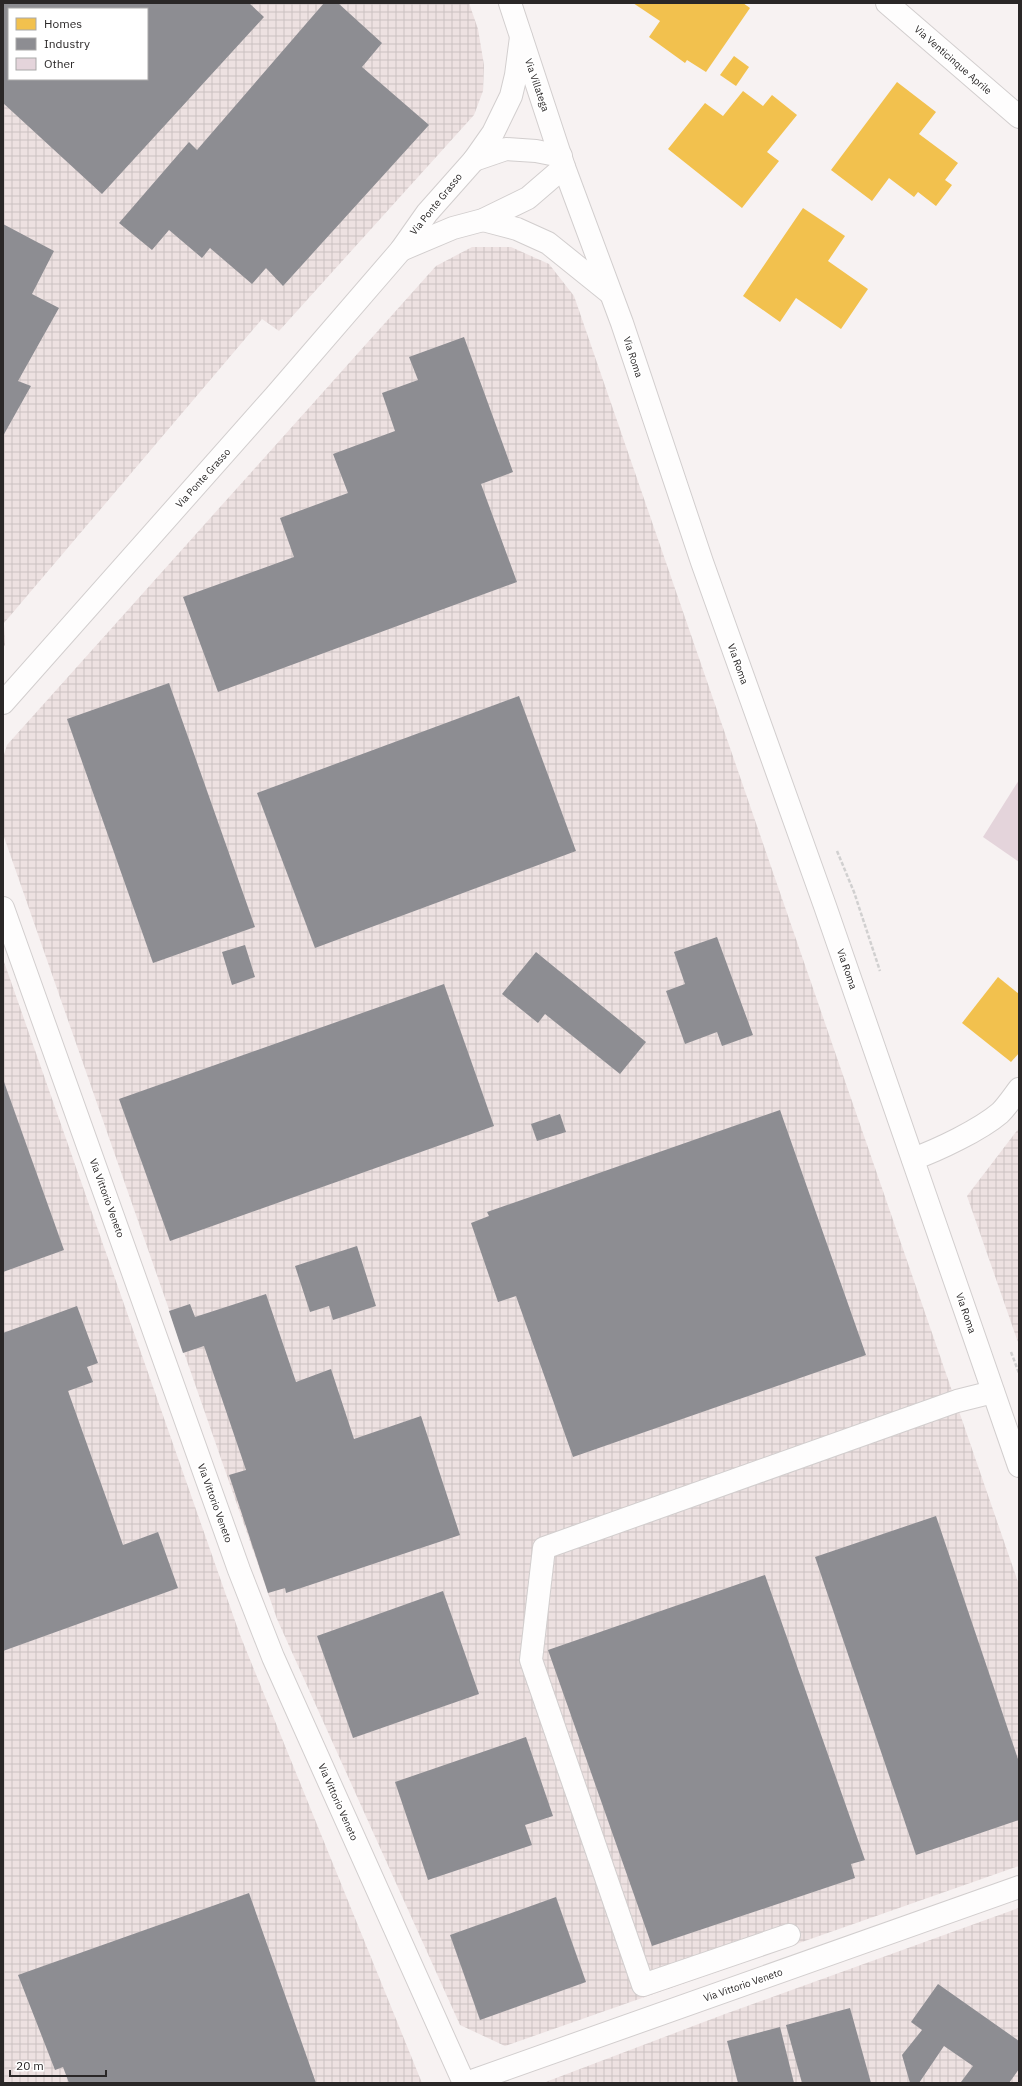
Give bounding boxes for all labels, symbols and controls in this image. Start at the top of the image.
legend [8,8,148,80]
text: Homes [44,16,82,31]
street label: Via Venticinque Aprile [912,23,995,98]
text: Industry [44,36,90,51]
text: Other [44,56,75,71]
street label: Via Villatega [522,57,552,114]
street label: Via Ponte Grasso [407,170,465,238]
street label: Via Roma [620,335,646,380]
street label: Via Ponte Grasso [173,445,234,511]
street label: Via Roma [725,642,752,687]
street label: Via Roma [834,947,860,992]
street label: Via Vittorio Veneto [87,1157,127,1240]
street label: Via Roma [953,1291,979,1336]
street label: Via Vittorio Veneto [195,1462,235,1545]
street label: Via Vittorio Veneto [315,1761,361,1843]
street label: Via Vittorio Veneto [702,1965,785,2005]
scale bar [10,2052,106,2078]
text: 20 m [16,2058,44,2073]

